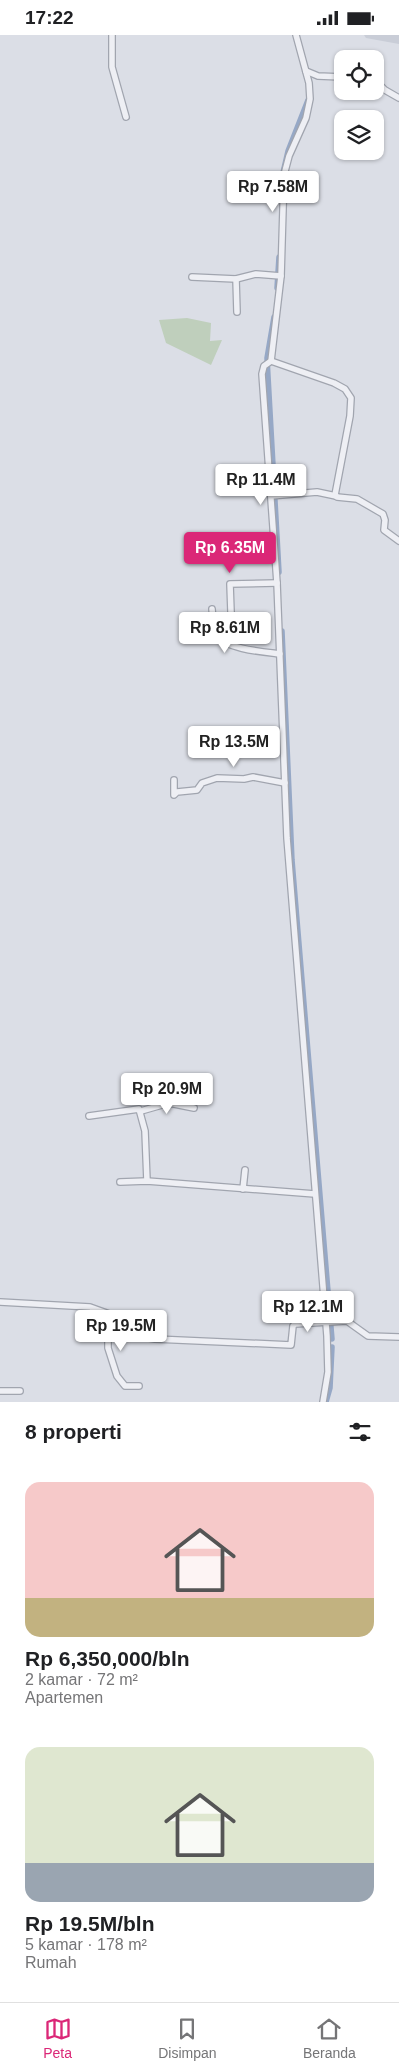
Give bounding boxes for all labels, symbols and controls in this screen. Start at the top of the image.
text: 17:22 [25,7,74,28]
map controls [334,50,384,160]
button: locate [334,50,384,100]
button: layers [334,110,384,160]
pin: Rp 7.58M [221,171,325,213]
text: Rp 7.58M [238,178,308,195]
pin: Rp 11.4M [209,463,313,506]
text: Rp 11.4M [226,471,296,488]
pin: Rp 6.35M [178,531,282,574]
text: Rp 6.35M [195,539,265,556]
pin: Rp 8.61M [173,611,277,654]
text: Rp 8.61M [190,619,260,636]
pin: Rp 13.5M [182,725,286,768]
text: Rp 13.5M [199,733,269,750]
pin: Rp 20.9M [115,1073,219,1115]
text: Rp 20.9M [132,1080,202,1097]
pin: Rp 12.1M [256,1291,360,1333]
text: Rp 12.1M [273,1298,343,1315]
pin: Rp 19.5M [69,1309,173,1352]
text: Rp 19.5M [86,1317,156,1334]
icon: filters [346,1418,374,1446]
text: 8 properti [25,1420,122,1443]
icon: home [155,1515,245,1605]
text: Rp 6,350,000/bln [25,1647,190,1670]
text: 2 kamar · 72 m² [25,1671,138,1688]
text: Apartemen [25,1689,103,1706]
icon: home [155,1780,245,1870]
text: Rp 19.5M/bln [25,1912,155,1935]
text: 5 kamar · 178 m² [25,1936,147,1953]
text: Rumah [25,1954,77,1971]
tab: Peta [43,2015,72,2061]
tab: Disimpan [158,2015,217,2061]
tab: Beranda [303,2015,356,2061]

